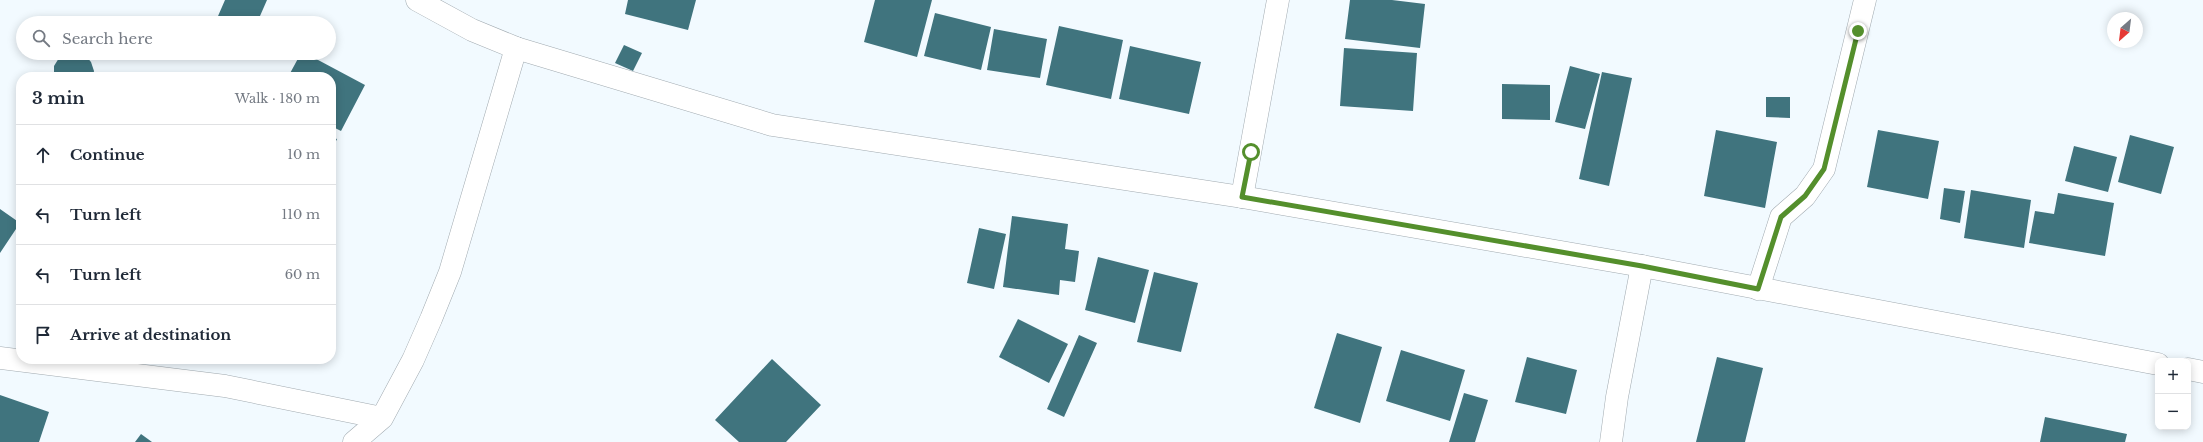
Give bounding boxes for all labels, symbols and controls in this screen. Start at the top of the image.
north arrow [2107,12,2143,48]
search box [16,16,336,60]
route end [1849,22,1867,40]
icon: search [30,27,52,49]
text: Search here [62,29,153,48]
text: 3 min [32,88,85,109]
text: Walk · 180 m [235,90,320,107]
route start [1242,143,1260,161]
icon: ahead [32,144,54,166]
text: Continue [70,145,145,164]
text: 10 m [287,146,320,163]
icon: left [32,204,54,226]
text: Turn left [70,205,141,224]
text: 110 m [281,206,320,223]
icon: left [32,264,54,286]
text: Turn left [70,265,141,284]
text: 60 m [285,266,320,283]
icon: arrive [32,324,54,346]
text: Arrive at destination [70,325,231,344]
map controls [2155,358,2191,430]
button: + [2155,358,2191,394]
button: − [2155,394,2191,430]

